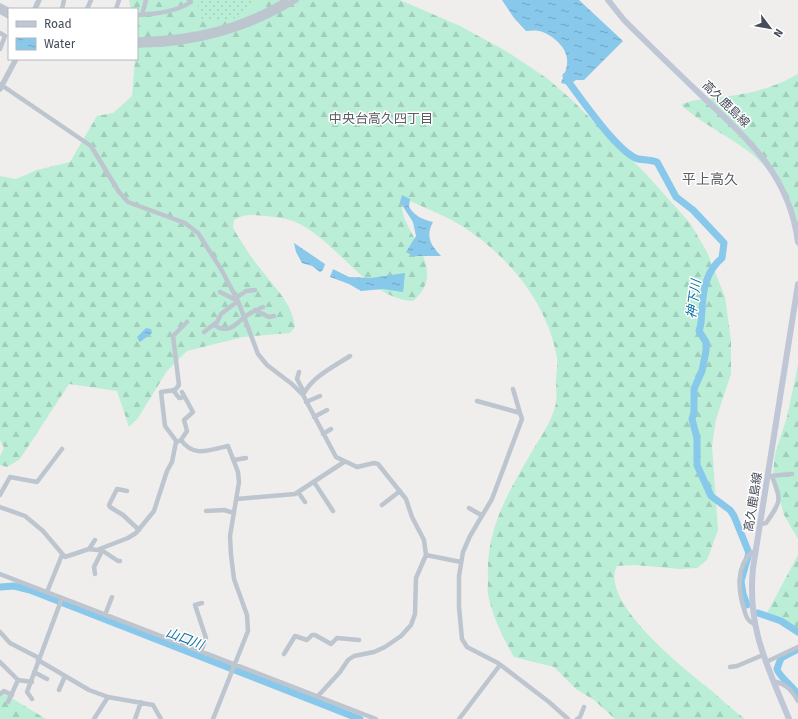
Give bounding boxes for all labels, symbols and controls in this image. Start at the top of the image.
legend [8,8,138,60]
north arrow [750,8,790,48]
text: Road [44,17,72,31]
text: N [771,26,786,40]
text: Water [44,37,76,51]
street label: 高久鹿島線 [700,78,752,130]
district label: 中央台高久四丁目 [329,111,433,126]
district label: 平上高久 [682,171,738,188]
water label: 神下川 [683,277,704,319]
street label: 高久鹿島線 [741,471,765,533]
water label: 山口川 [164,624,208,653]

